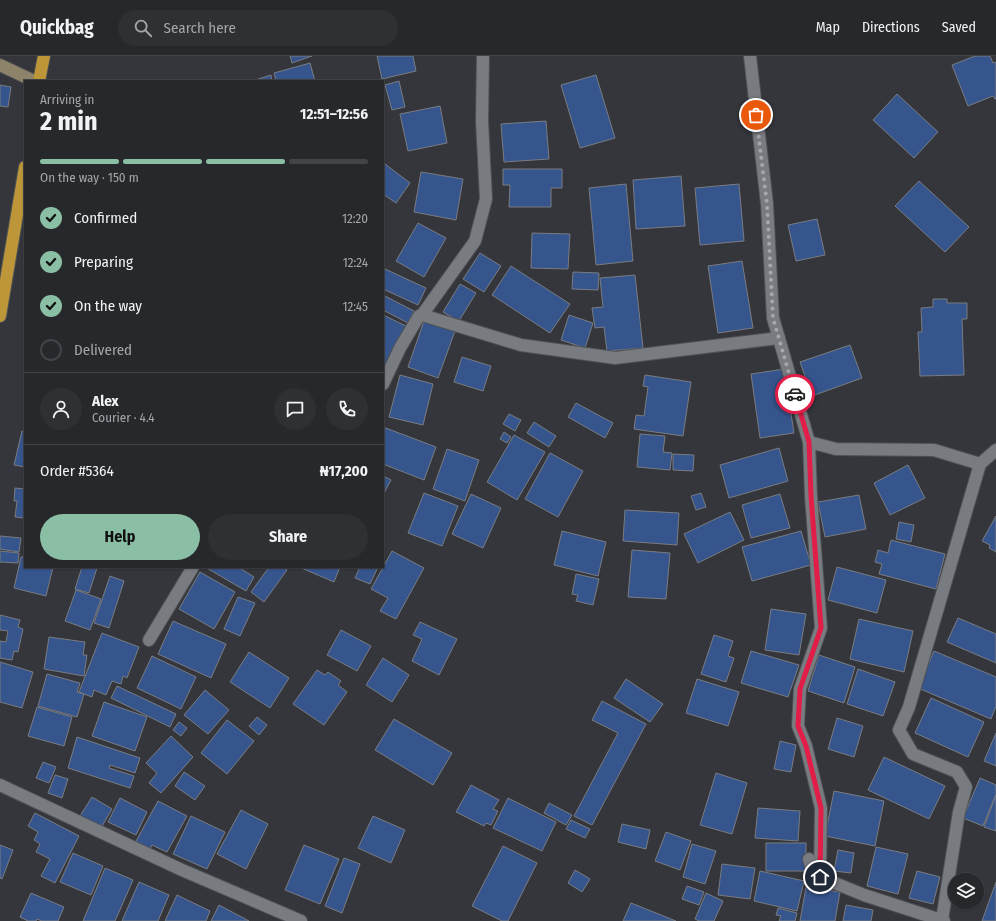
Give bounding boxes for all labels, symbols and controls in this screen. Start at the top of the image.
search box [118,10,398,46]
text: Quickbag [20,16,94,39]
icon: search [132,17,154,39]
text: Search here [164,19,236,37]
text: Map [816,19,840,36]
text: Directions [862,19,920,36]
text: Saved [942,19,976,36]
text: Arriving in [40,92,94,107]
pin [739,98,773,132]
icon: bag [745,104,767,126]
text: 12:51–12:56 [300,105,368,123]
text: 2 min [40,106,98,137]
text: On the way · 150 m [40,170,139,185]
icon: check [40,207,62,229]
text: Confirmed [74,209,137,227]
text: 12:20 [342,211,368,226]
icon: check [40,251,62,273]
text: Preparing [74,253,133,271]
text: 12:24 [343,255,368,270]
icon: check [40,295,62,317]
text: On the way [74,297,142,315]
text: 12:45 [342,299,368,314]
text: Delivered [74,341,132,359]
courier [775,374,815,414]
icon: car [784,383,806,405]
button: person [40,388,82,430]
button: chat [274,388,316,430]
button: phone [326,388,368,430]
text: Alex [92,392,119,410]
text: Courier · 4.4 [92,410,155,425]
text: Order #5364 [40,462,114,480]
text: ₦17,200 [320,462,368,480]
button: Help [40,514,200,560]
button: Share [208,514,368,560]
pin [803,860,837,894]
icon: home [809,866,831,888]
map controls [948,873,984,909]
button: layers [948,873,984,909]

